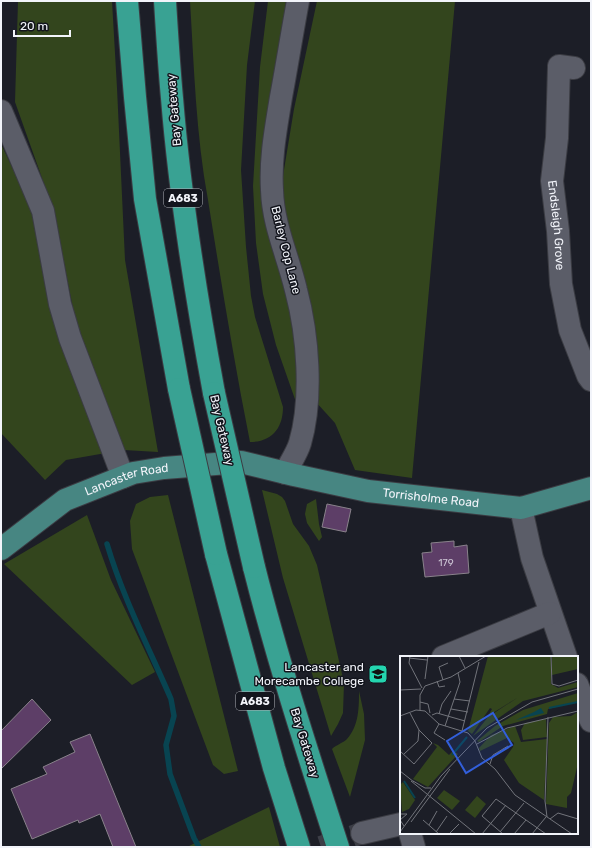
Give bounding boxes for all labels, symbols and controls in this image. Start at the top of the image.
scale bar [14,12,70,38]
text: 20 m [20,19,48,33]
street label: Bay Gateway [164,73,184,147]
street label: Endsleigh Grove [545,180,567,271]
road number: A683 [164,189,202,207]
street label: Barley Cop Lane [268,205,304,296]
street label: Bay Gateway [207,393,237,467]
street label: Lancaster Road [83,461,169,498]
street label: Torrisholme Road [382,486,480,510]
house number: 179 [438,557,454,569]
inset map [400,656,578,834]
place label: Lancaster and Morecambe College [254,660,364,688]
school or university icon: Lancaster and Morecambe College [367,663,389,685]
road number: A683 [236,692,274,710]
street label: Bay Gateway [288,706,322,780]

